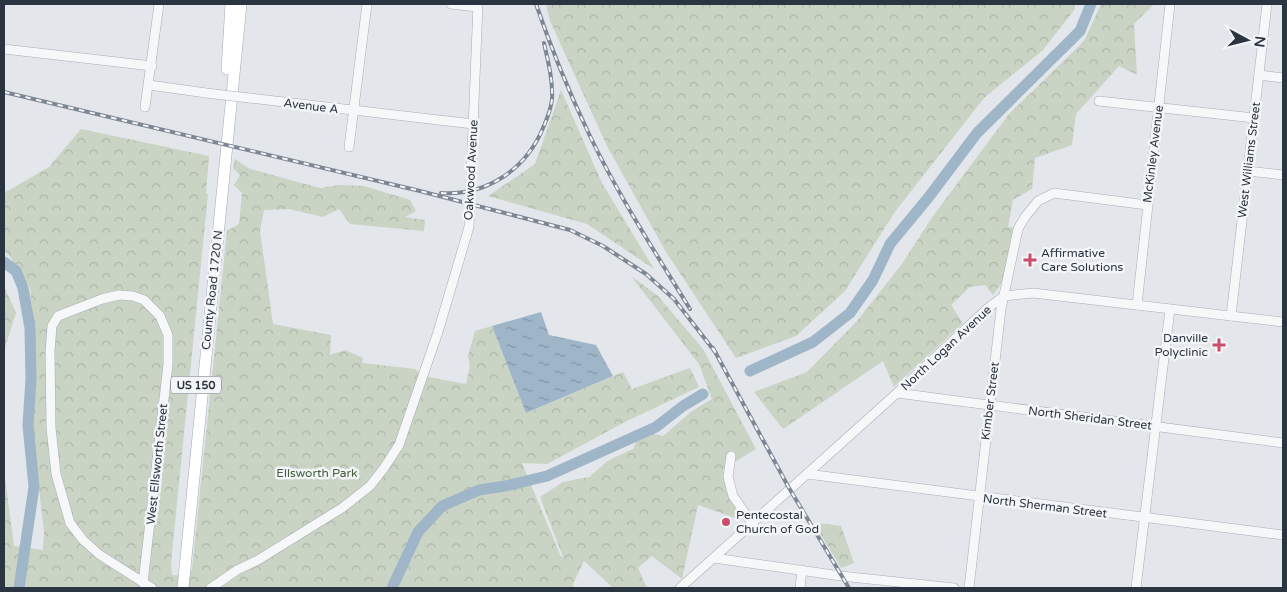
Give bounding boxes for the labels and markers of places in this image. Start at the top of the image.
place label: Affirmative Care Solutions [1041,246,1124,274]
marker: Affirmative Care Solutions [1023,253,1037,267]
place label: Danville Polyclinic [1154,331,1208,359]
marker: Danville Polyclinic [1212,338,1226,352]
place label: Pentecostal Church of God [736,508,819,536]
marker: Pentecostal Church of God [720,516,732,528]

